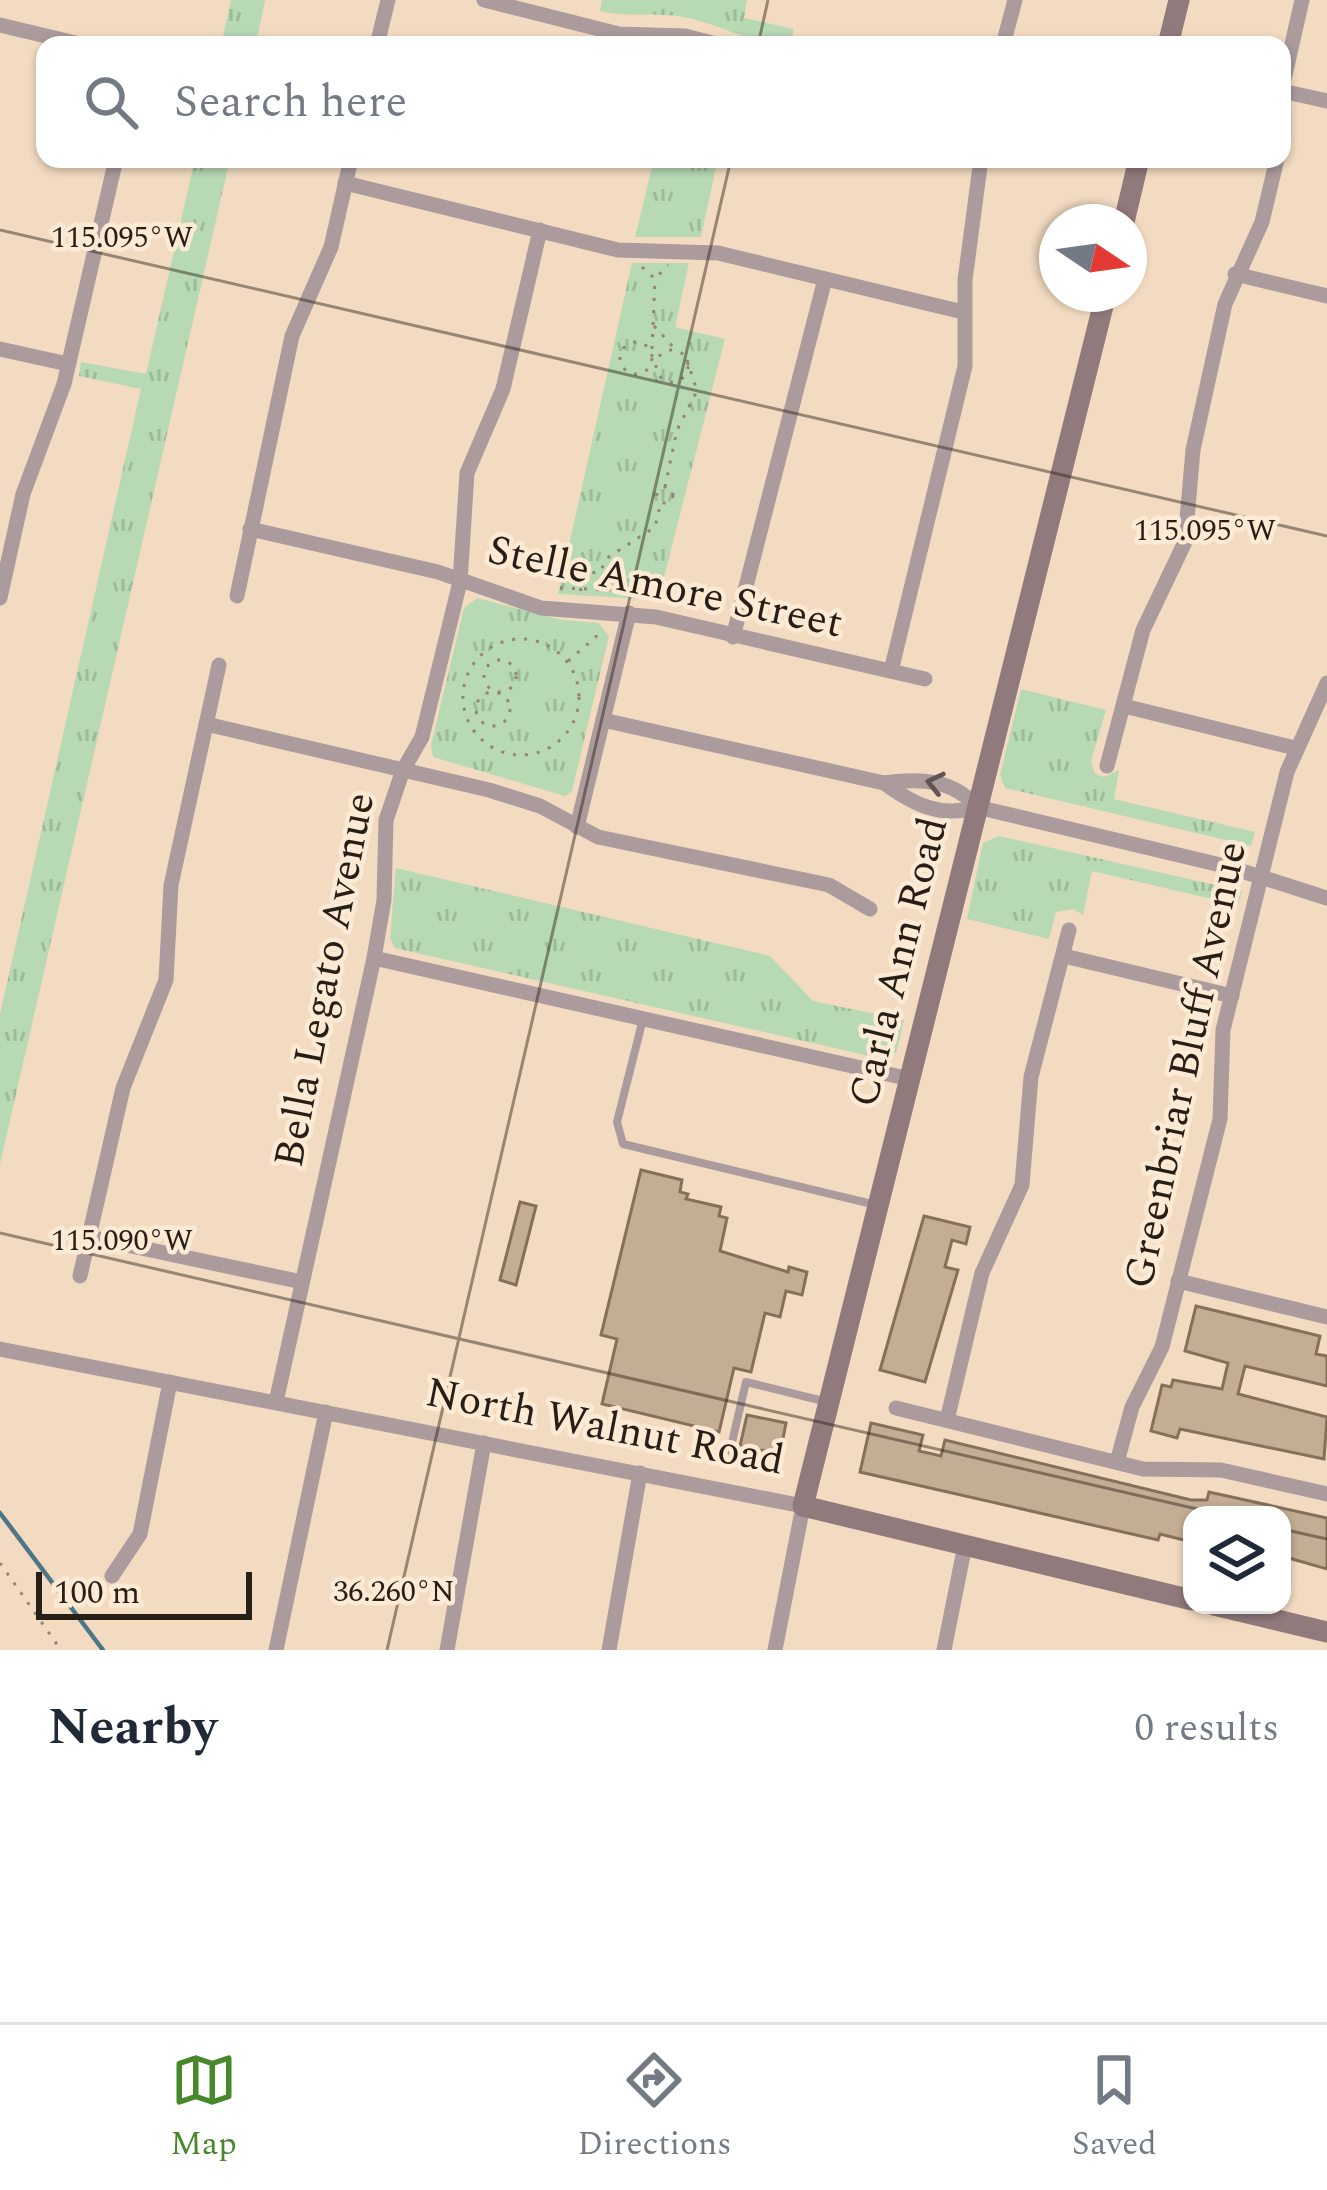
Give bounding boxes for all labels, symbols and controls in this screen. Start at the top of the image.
search box [36,36,1291,168]
text: Search here [174,68,407,137]
icon: search [78,69,144,135]
north arrow [1039,204,1147,312]
text: 115.095°W [51,215,193,261]
text: 115.095°W [1134,508,1276,554]
street label: Stelle Amore Street [482,519,848,655]
one-way arrow [925,772,945,797]
street label: Bella Legato Avenue [258,787,392,1173]
street label: Carla Ann Road [833,810,965,1114]
street label: Greenbriar Bluff Avenue [1108,836,1264,1294]
text: 115.090°W [51,1218,193,1264]
street label: North Walnut Road [420,1361,790,1493]
map controls [1183,1506,1291,1614]
button: layers [1183,1506,1291,1614]
scale bar [36,1566,252,1619]
text: 100 m [54,1568,140,1618]
text: 36.260°N [333,1569,455,1615]
text: Nearby [48,1689,217,1767]
text: 0 results [1135,1699,1279,1758]
tab: Map [170,2047,237,2169]
tab: Directions [577,2047,731,2169]
tab: Saved [1072,2047,1157,2169]

